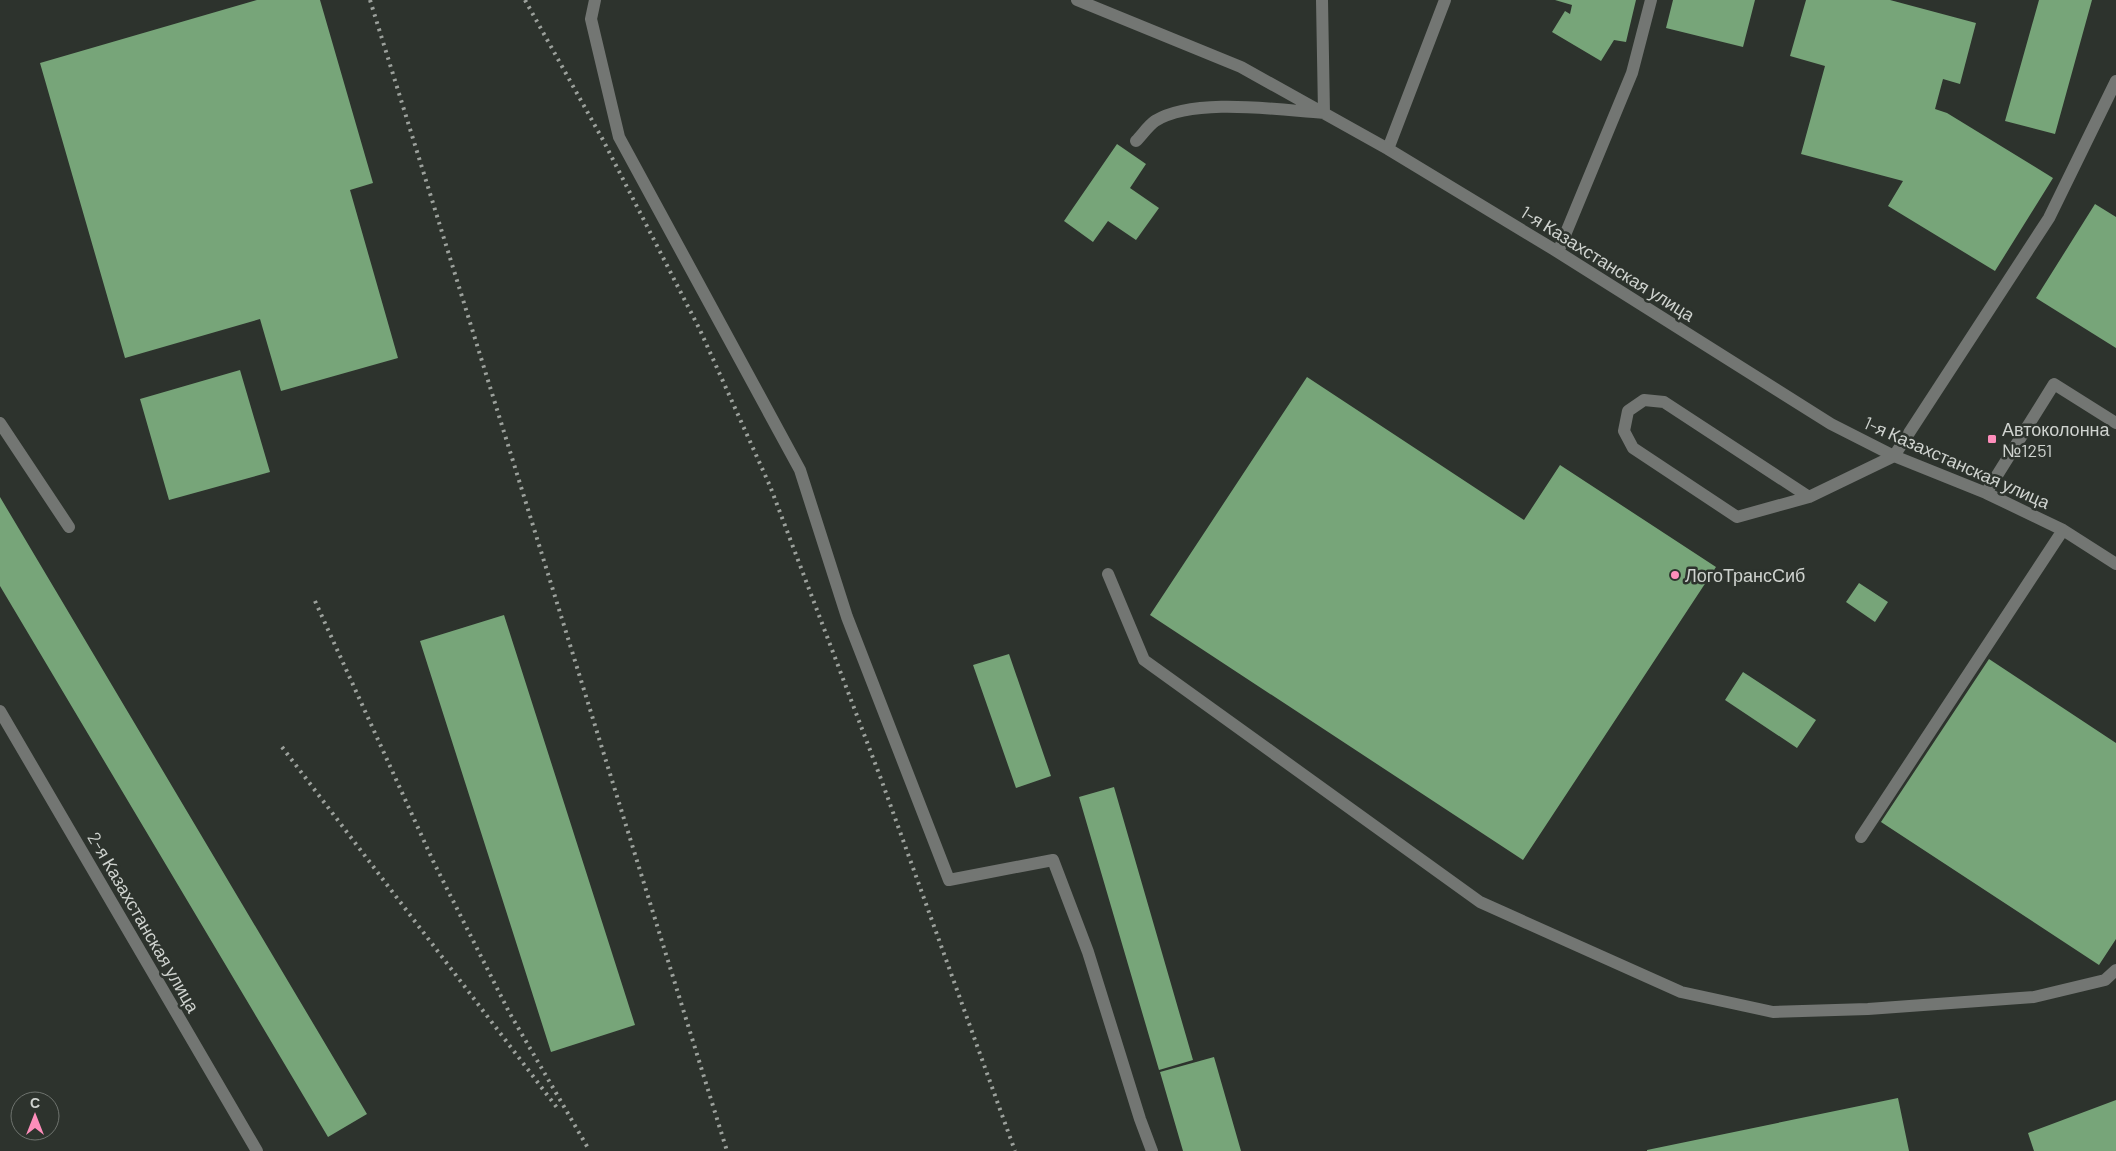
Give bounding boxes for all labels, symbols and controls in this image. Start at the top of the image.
street label: 1-я Казахстанская улица [1517,200,1700,326]
street label: 1-я Казахстанская улица [1861,411,2054,513]
place label: Автоколонна №1251 [2002,418,2111,461]
marker: Автоколонна №1251 [1986,433,1998,445]
place label: ЛогоТрансСиб [1685,564,1805,586]
marker: ЛогоТрансСиб [1669,569,1681,581]
street label: 2-я Казахстанская улица [83,828,205,1017]
north arrow [10,1091,60,1141]
text: С [30,1094,40,1111]

